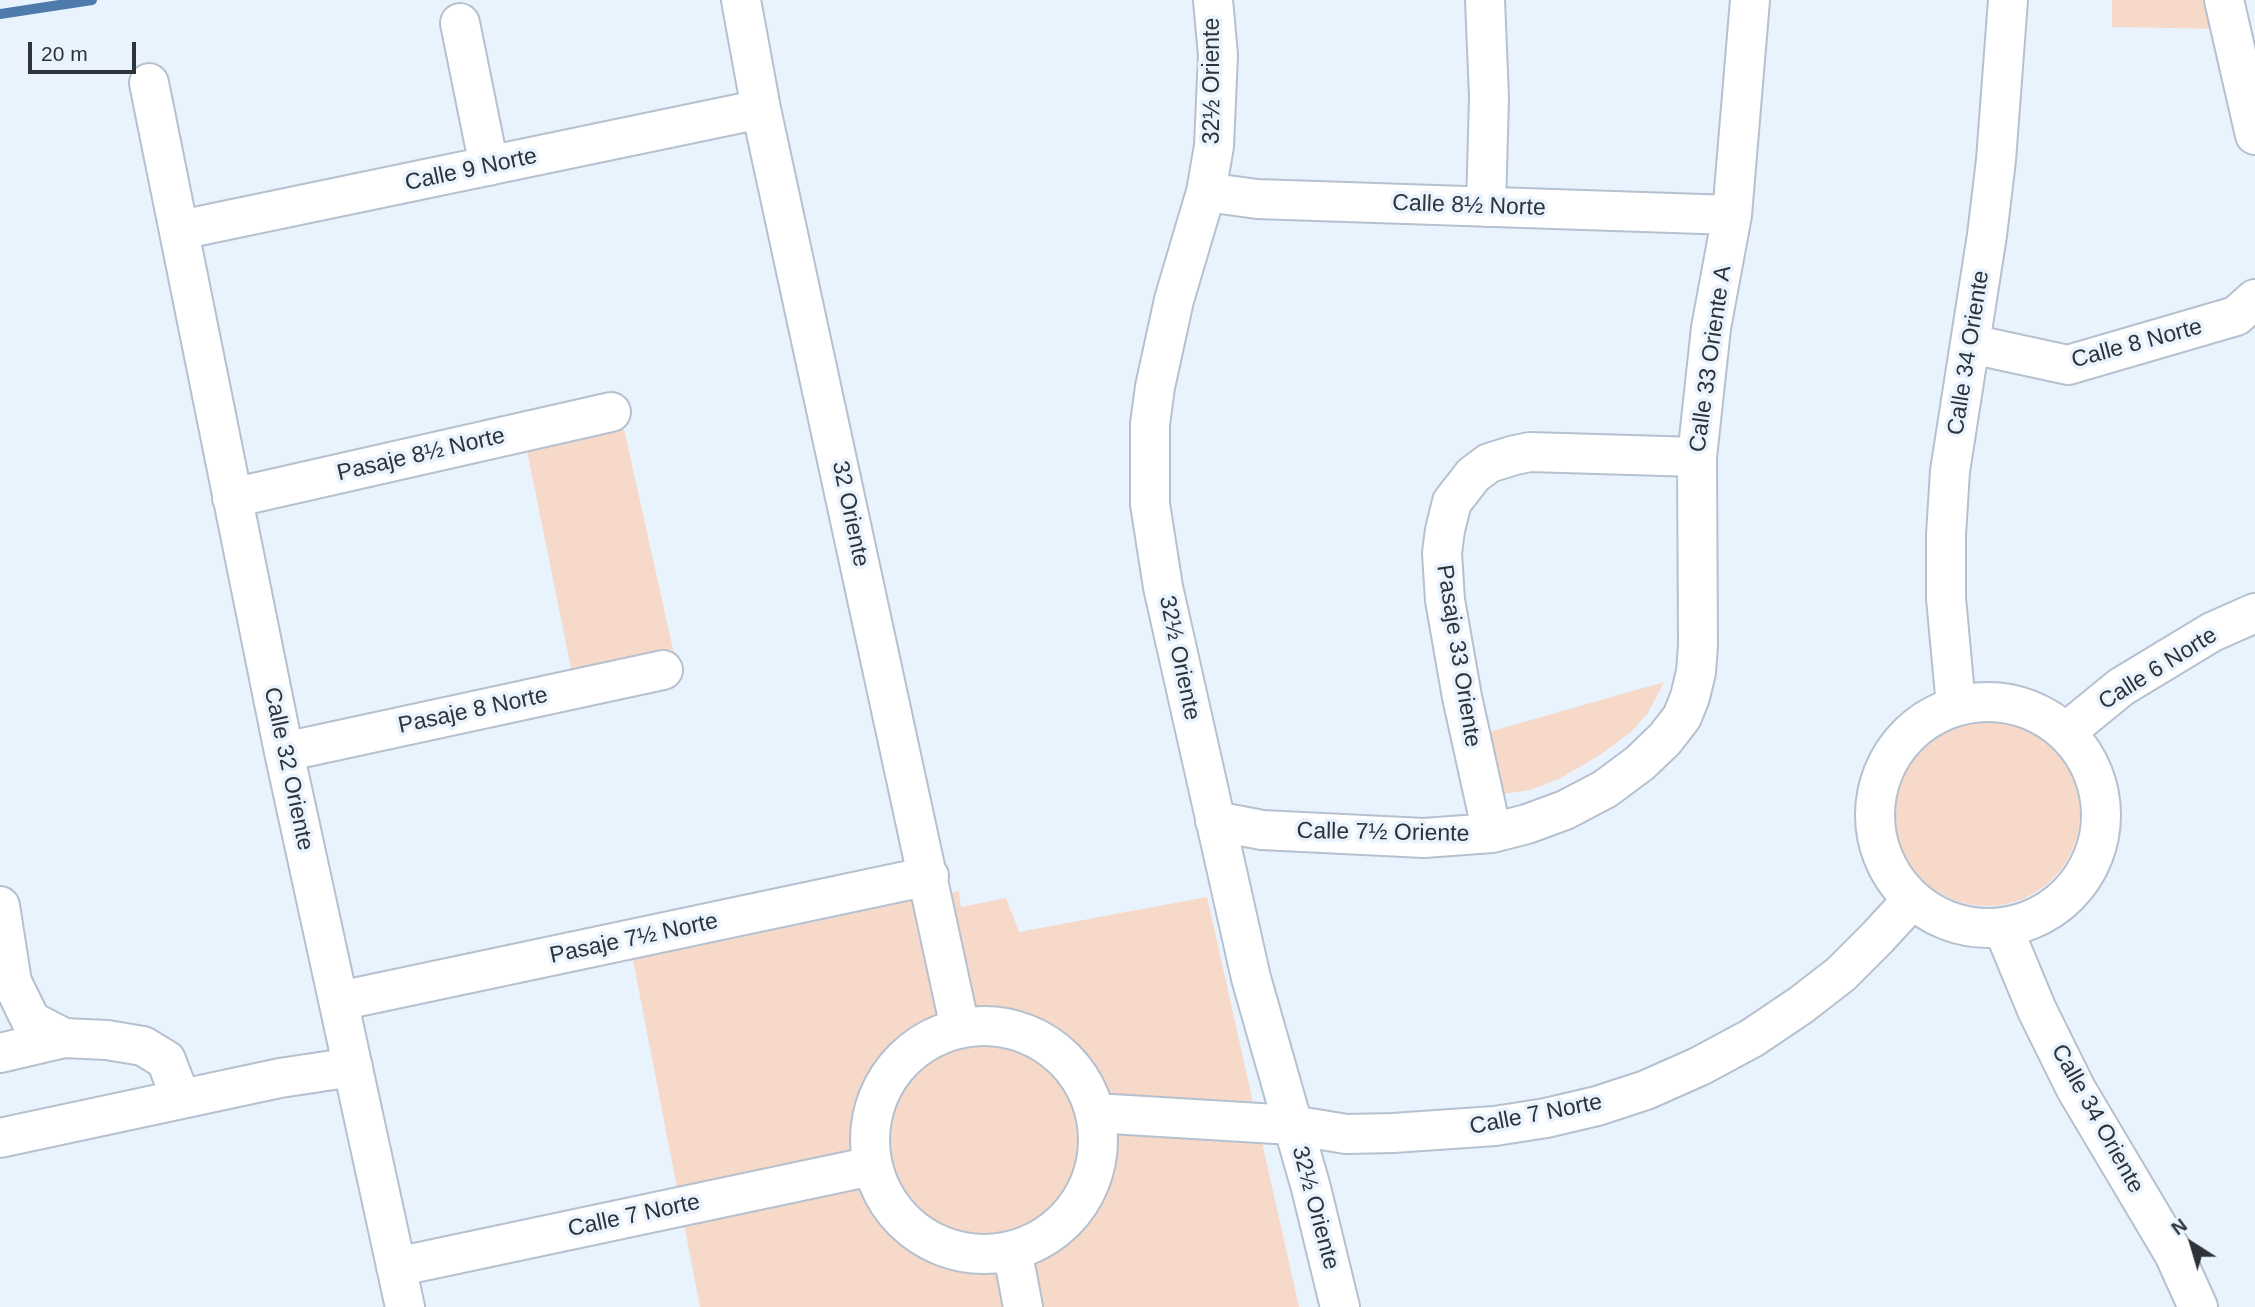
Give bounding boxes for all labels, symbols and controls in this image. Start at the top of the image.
street label: 32½ Oriente [1199,18,1227,144]
scale bar [32,28,140,72]
text: 20 m [41,42,88,65]
street label: Calle 9 Norte [402,143,540,197]
street label: Calle 8½ Norte [1392,190,1546,222]
street label: Calle 33 Oriente A [1684,264,1738,454]
street label: Calle 34 Oriente [1942,269,1996,437]
street label: Calle 8 Norte [2069,313,2205,375]
street label: Pasaje 8½ Norte [334,422,508,488]
street label: 32 Oriente [825,459,875,569]
street label: Pasaje 33 Oriente [1430,563,1486,749]
street label: 32½ Oriente [1152,593,1206,723]
street label: Calle 6 Norte [2094,622,2222,716]
street label: Pasaje 8 Norte [396,682,550,740]
street label: Calle 32 Oriente [257,685,319,853]
street label: Calle 7½ Oriente [1296,818,1470,848]
street label: Pasaje 7½ Norte [547,908,721,970]
street label: Calle 34 Oriente [2045,1040,2149,1198]
street label: Calle 7 Norte [1467,1089,1605,1141]
street label: 32½ Oriente [1285,1143,1345,1273]
street label: Calle 7 Norte [565,1189,703,1243]
north arrow [2157,1209,2227,1279]
text: N [2167,1214,2191,1239]

